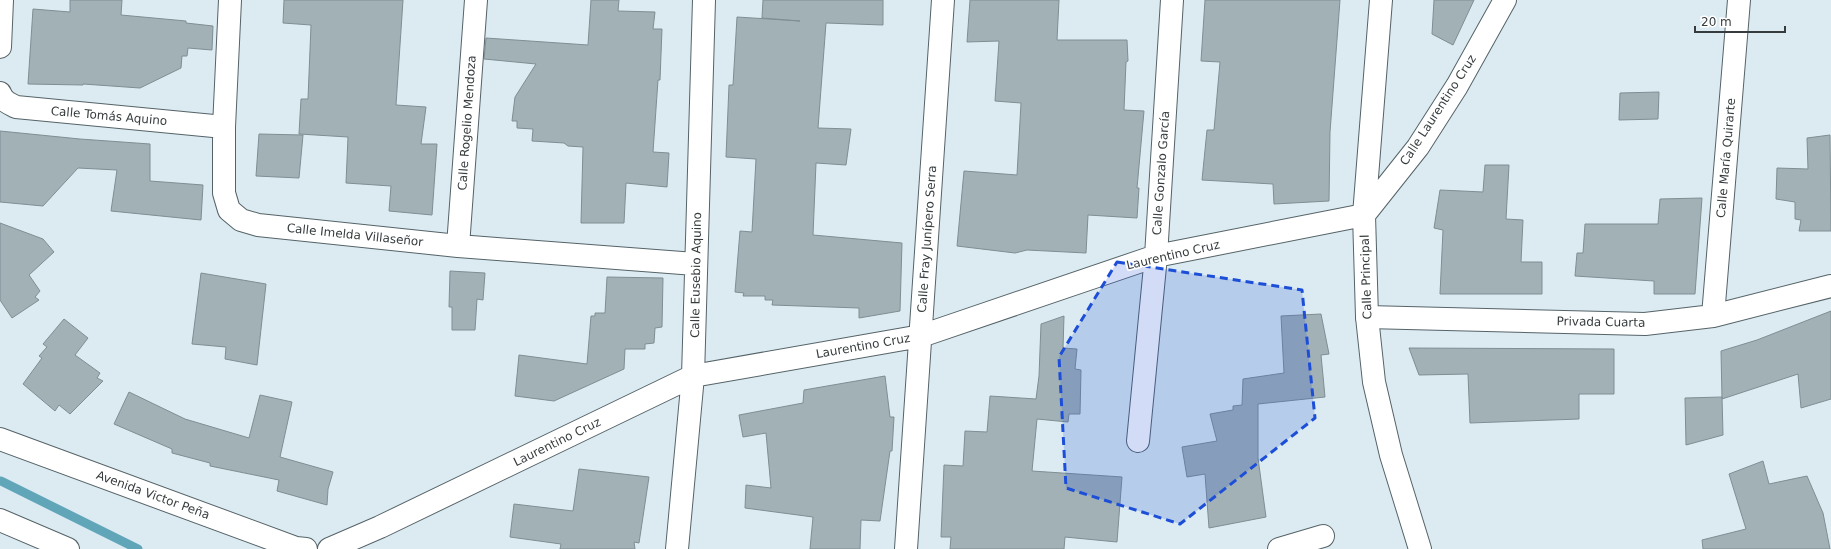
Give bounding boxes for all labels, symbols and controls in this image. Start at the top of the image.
scale bar [1695,8,1785,34]
text: 20 m [1701,15,1732,29]
street label: Calle Laurentino Cruz [1397,52,1479,168]
street label: Calle Rogelio Mendoza [455,55,479,191]
street label: Calle María Quirarte [1714,97,1738,219]
street label: Calle Tomás Aquino [50,104,168,128]
street label: Calle Gonzalo García [1150,110,1172,236]
street label: Calle Fray Junípero Serra [915,165,939,313]
street label: Calle Eusebio Aquino [688,212,704,338]
street label: Calle Imelda Villaseñor [286,221,424,249]
street label: Calle Principal [1358,234,1374,320]
street label: Laurentino Cruz [1125,237,1221,273]
street label: Privada Cuarta [1556,314,1646,330]
street label: Laurentino Cruz [815,331,911,361]
street label: Laurentino Cruz [511,415,603,469]
street label: Avenida Victor Peña [94,468,212,522]

